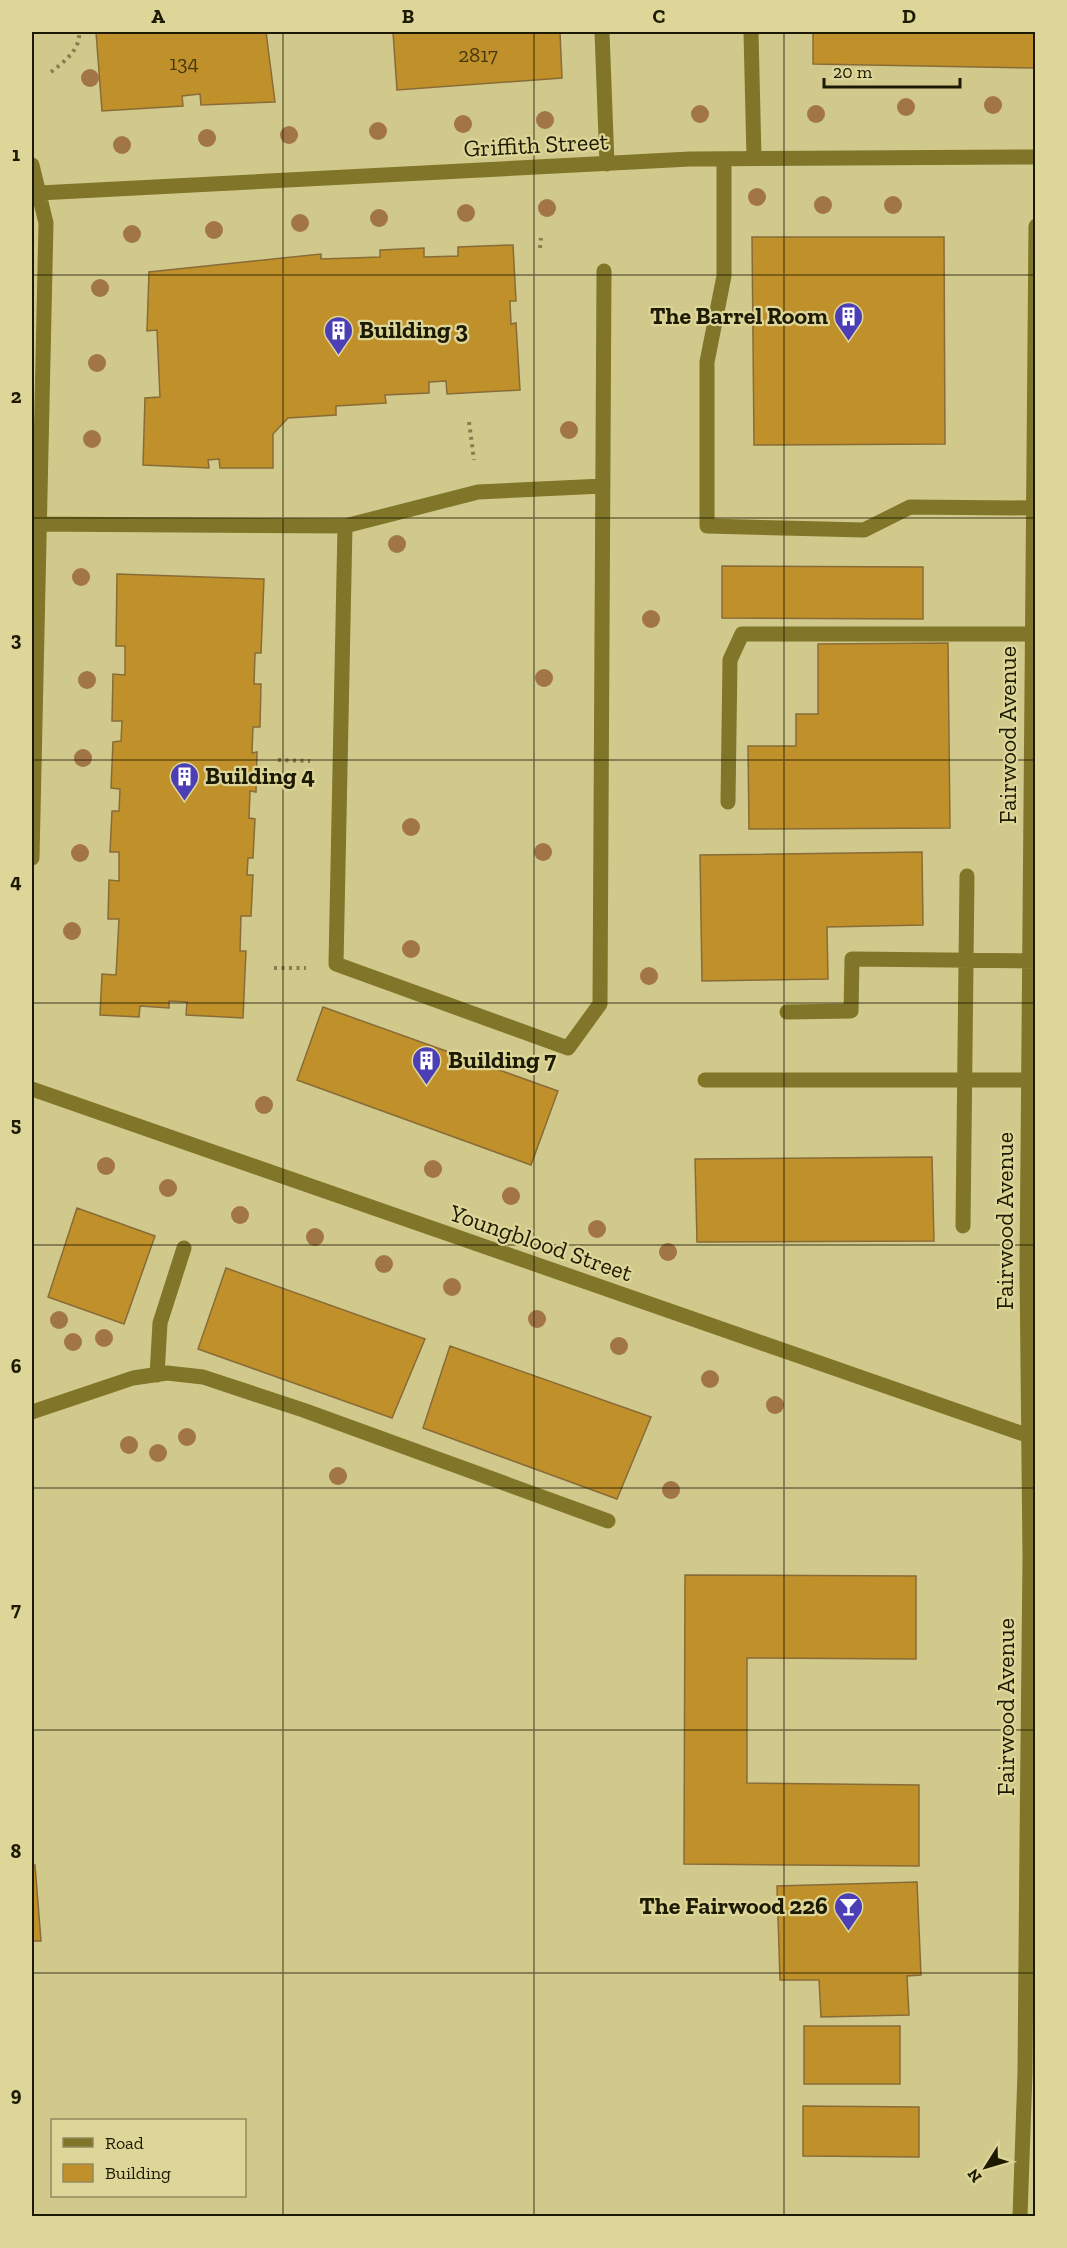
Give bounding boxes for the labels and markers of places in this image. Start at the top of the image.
building icon: The Barrel Room [833,300,865,342]
place label: The Barrel Room [650,301,828,330]
building icon: Building 3 [322,314,354,356]
place label: Building 3 [359,315,468,344]
building icon: Building 4 [168,760,200,802]
place label: Building 4 [205,761,315,790]
building icon: Building 7 [411,1044,443,1086]
place label: Building 7 [448,1045,556,1074]
bar icon: The Fairwood 226 [833,1890,865,1932]
place label: The Fairwood 226 [639,1891,828,1920]

